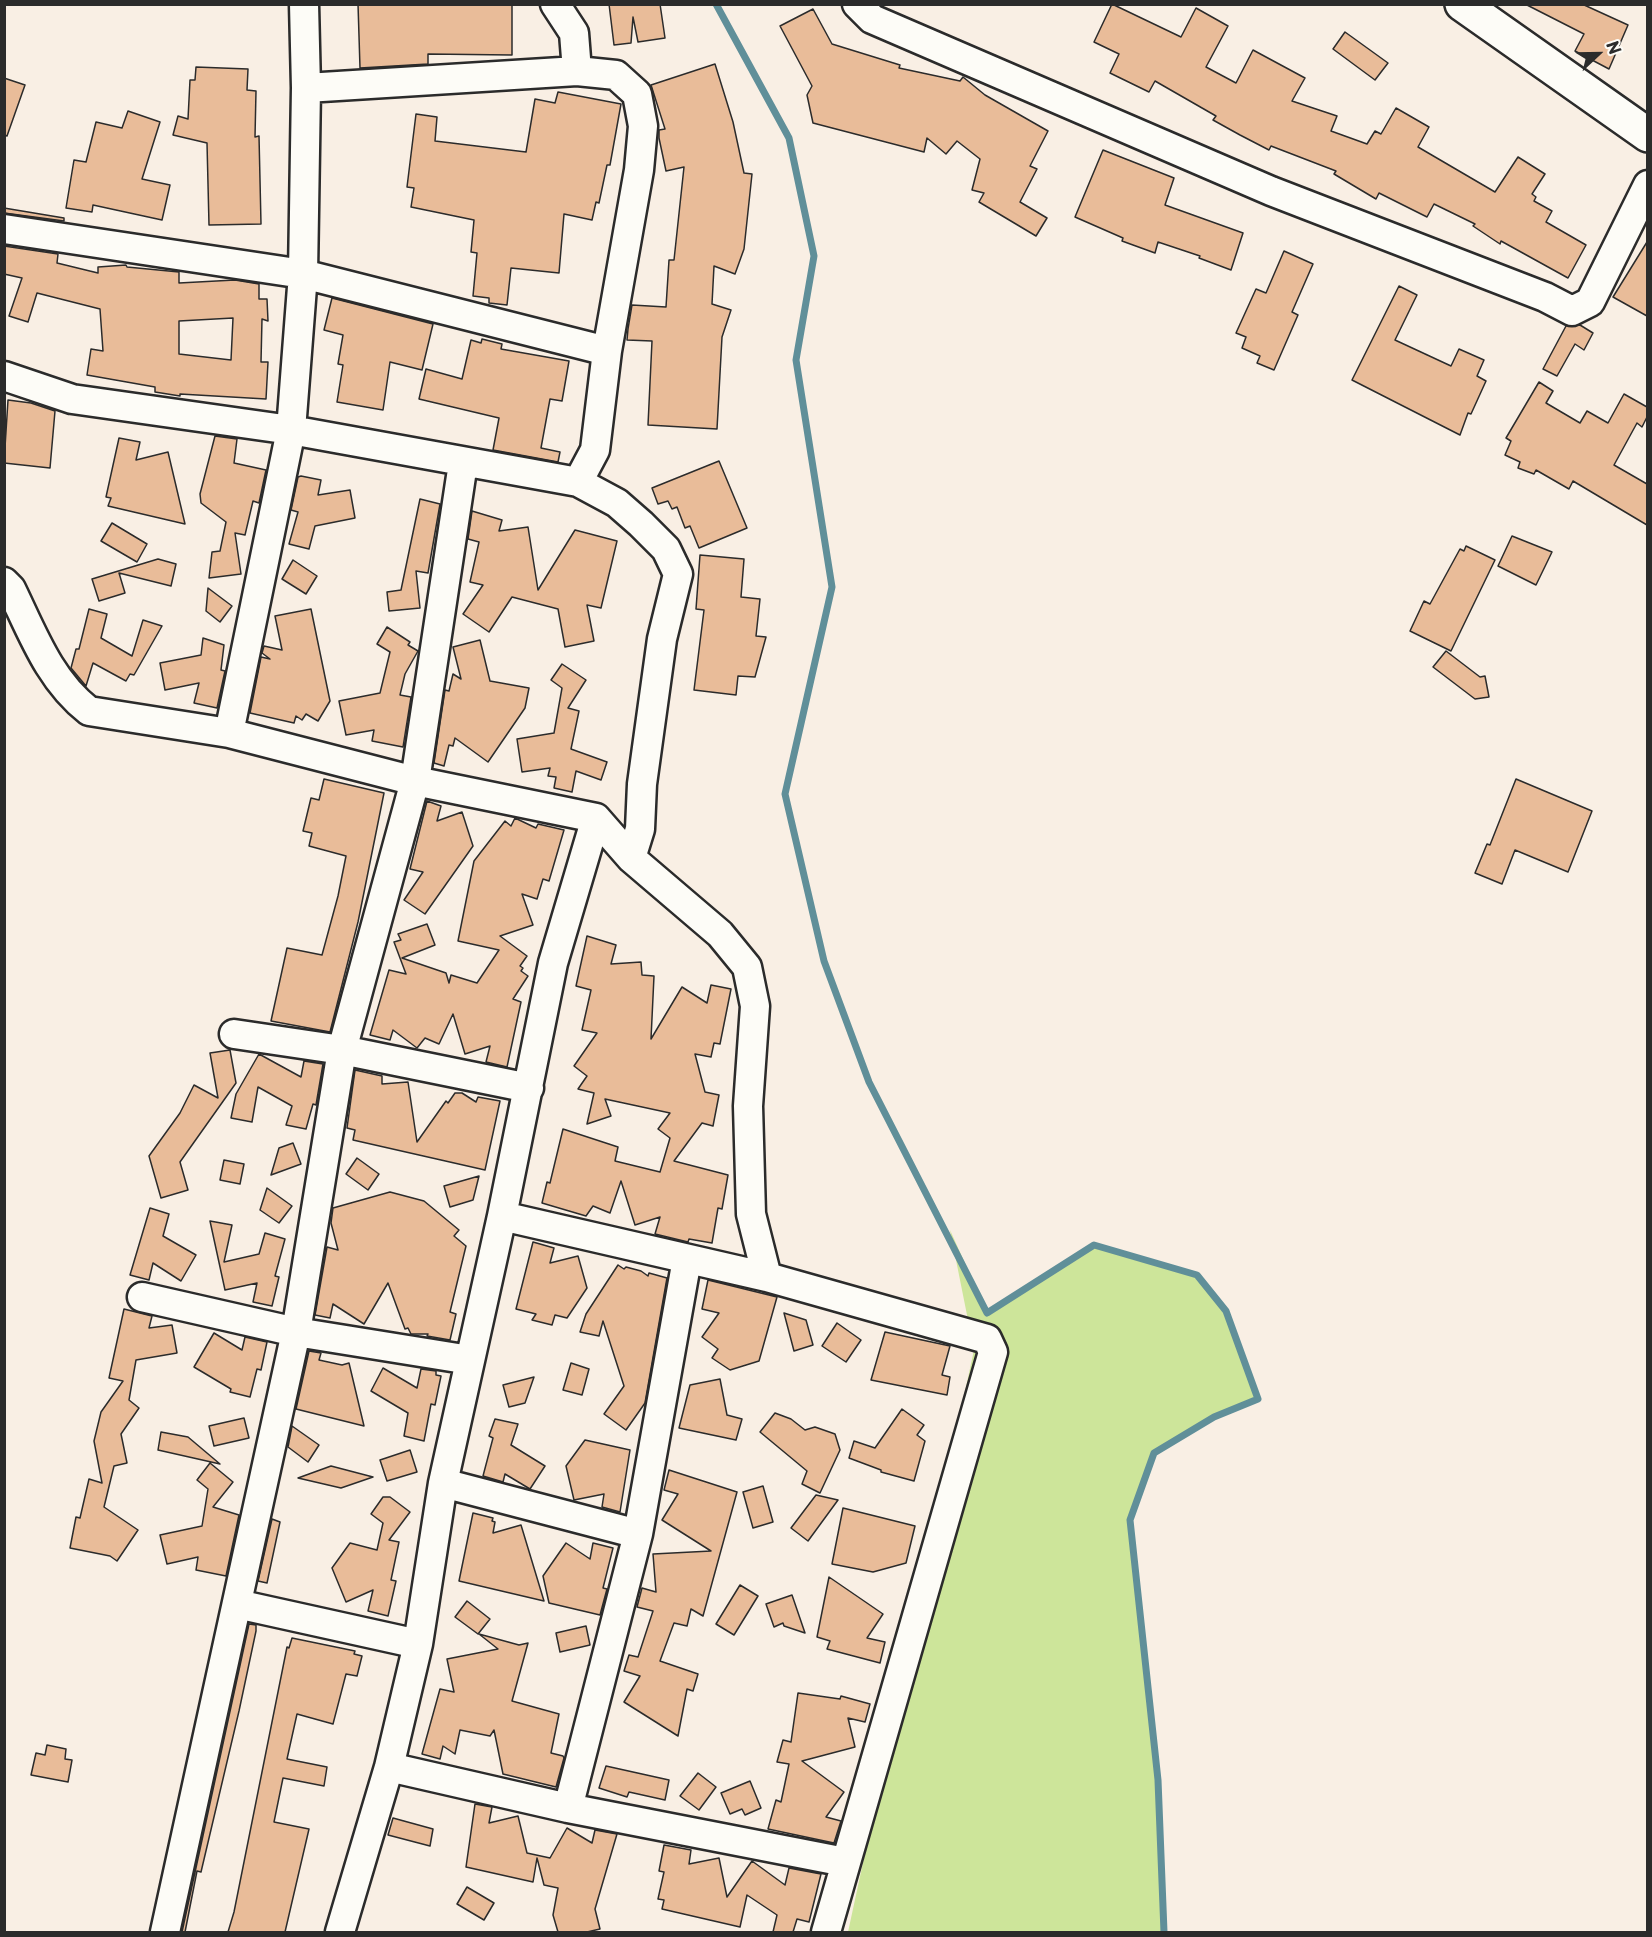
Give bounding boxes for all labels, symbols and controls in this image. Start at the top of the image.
north arrow [1568,24,1628,84]
text: N [1601,37,1628,58]

